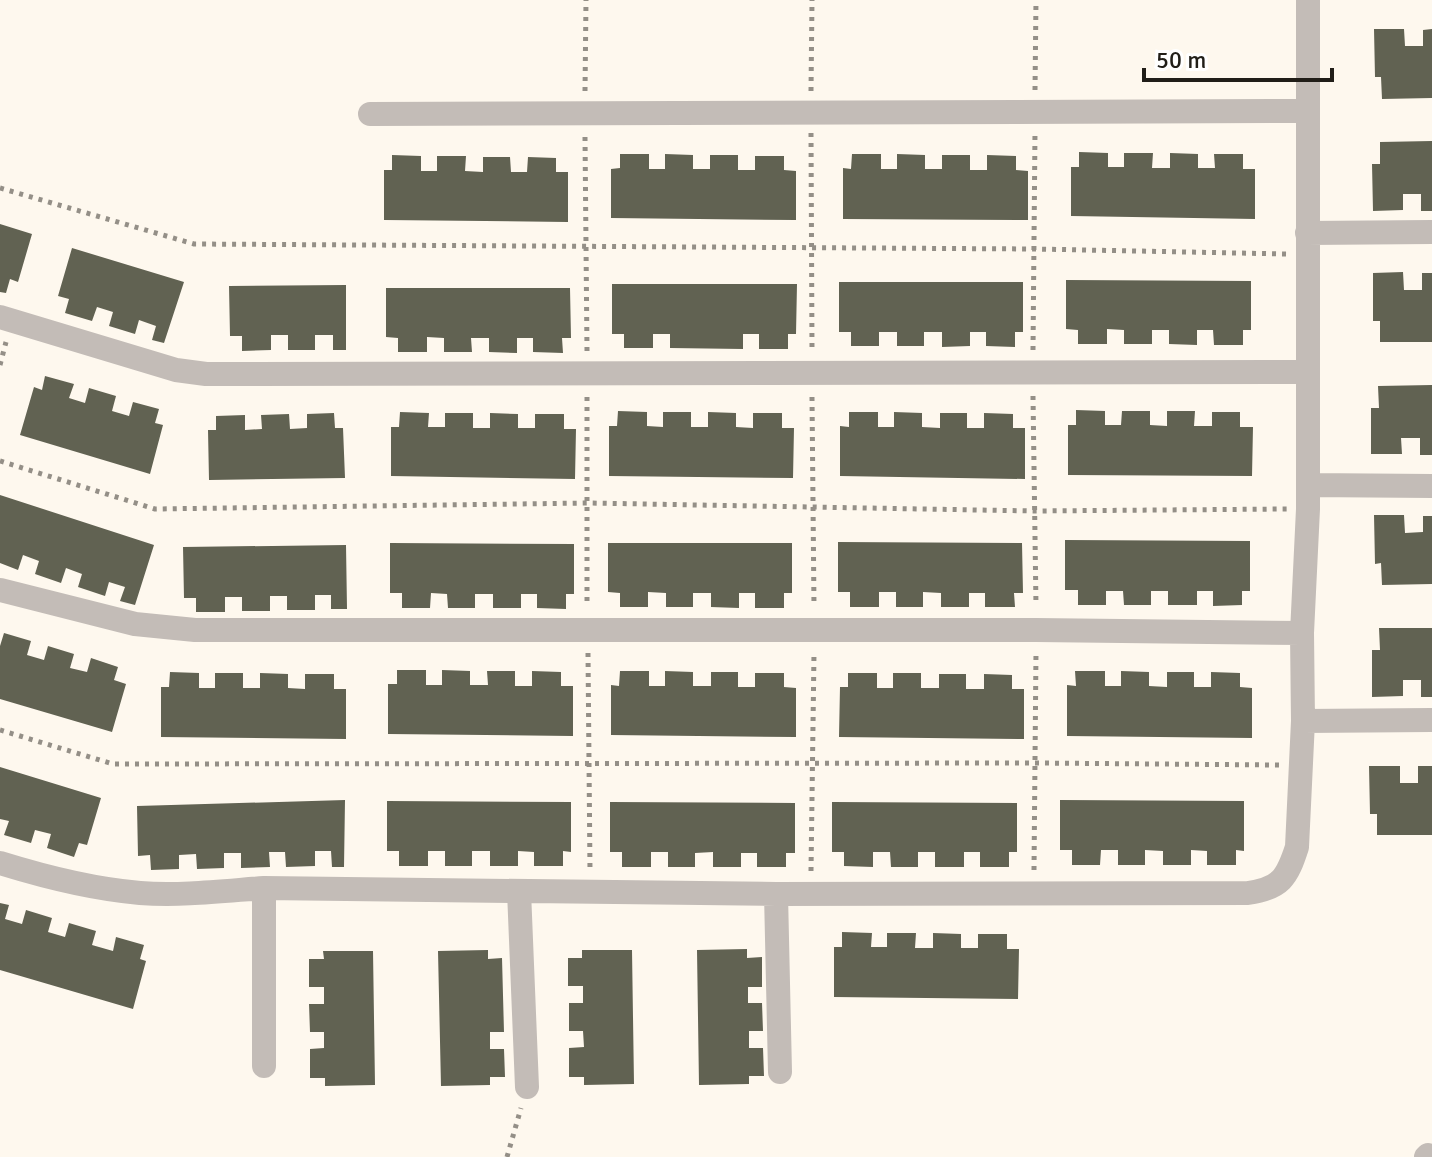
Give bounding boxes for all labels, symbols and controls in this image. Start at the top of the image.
scale bar [1144,32,1332,82]
text: 50 m [1156,45,1206,75]

